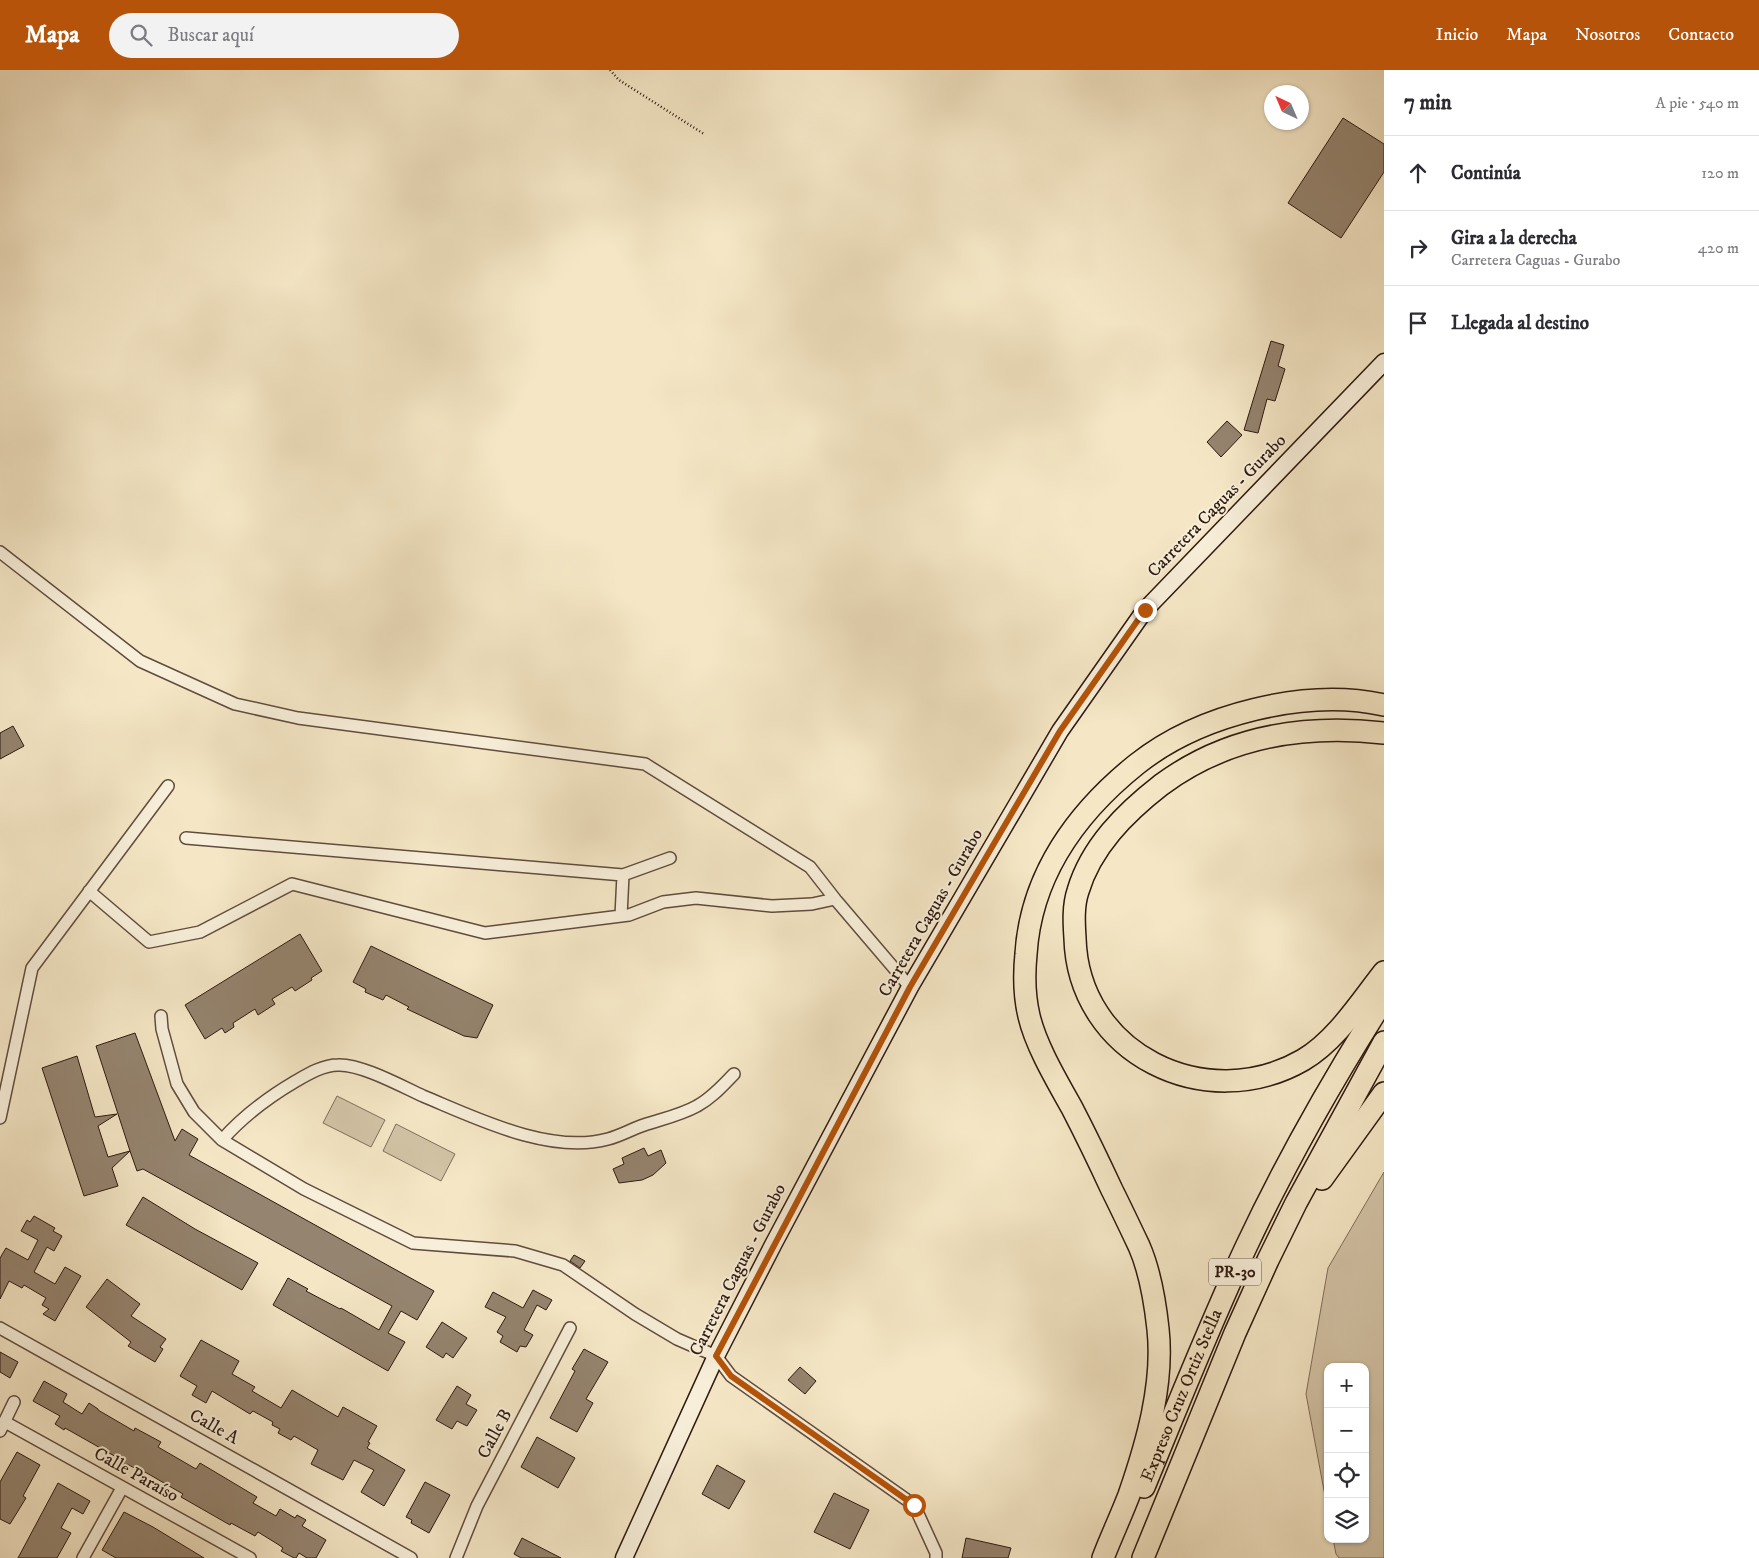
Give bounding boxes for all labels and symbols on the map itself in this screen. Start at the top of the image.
north arrow [1264,85,1309,130]
street label: Carretera Caguas - Gurabo [1143,430,1291,582]
route end [1134,599,1157,622]
street label: Carretera Caguas - Gurabo [874,825,988,1001]
street label: Carretera Caguas - Gurabo [685,1180,791,1360]
road number: PR-30 [1209,1258,1261,1286]
street label: Expreso Cruz Ortiz Stella [1136,1305,1228,1485]
street label: Calle A [185,1404,243,1450]
street label: Calle B [473,1405,517,1463]
street label: Calle Paraíso [90,1443,182,1507]
route start [903,1494,926,1517]

